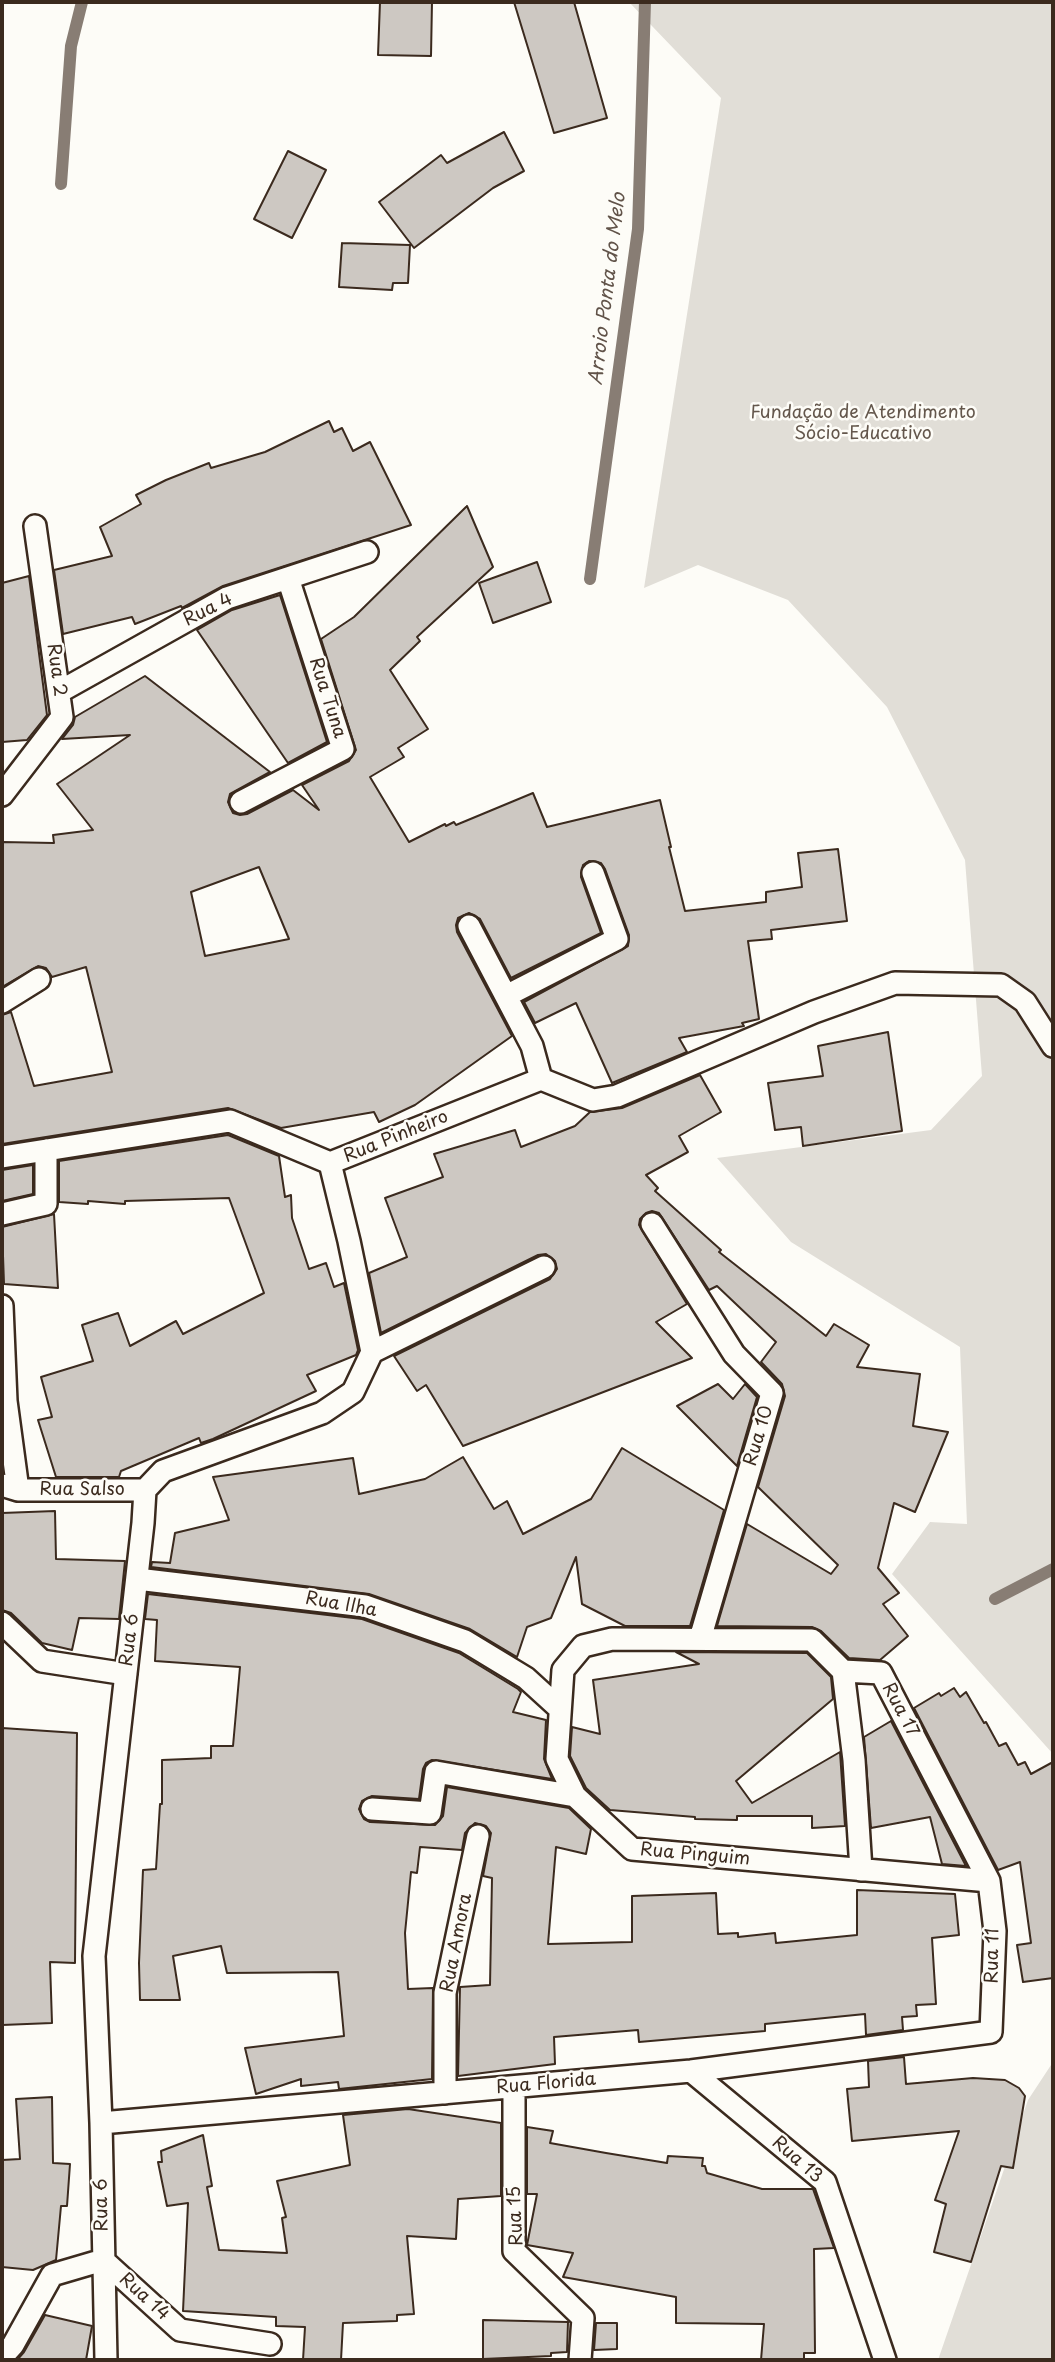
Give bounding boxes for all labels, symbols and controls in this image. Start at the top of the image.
water label: Arroio Ponta do Melo [585,192,631,386]
park label: Fundação de Atendimento Sócio-Educativo [750,402,976,444]
street label: Rua 4 [180,588,236,632]
street label: Rua 2 [42,642,70,698]
street label: Rua Tuna [304,655,350,741]
street label: Rua Pinheiro [341,1106,451,1168]
street label: Rua 10 [740,1403,778,1469]
street label: Rua Salso [39,1479,125,1501]
street label: Rua Ilha [304,1588,378,1622]
street label: Rua 6 [116,1612,144,1668]
street label: Rua 17 [877,1679,923,1741]
street label: Rua Pinguim [639,1839,751,1871]
street label: Rua Amora [437,1892,477,1994]
street label: Rua 11 [982,1928,1004,1984]
street label: Rua Florida [495,2069,597,2099]
street label: Rua 13 [767,2132,827,2188]
street label: Rua 6 [91,2178,113,2232]
street label: Rua 15 [504,2185,528,2247]
street label: Rua 14 [114,2269,174,2325]

